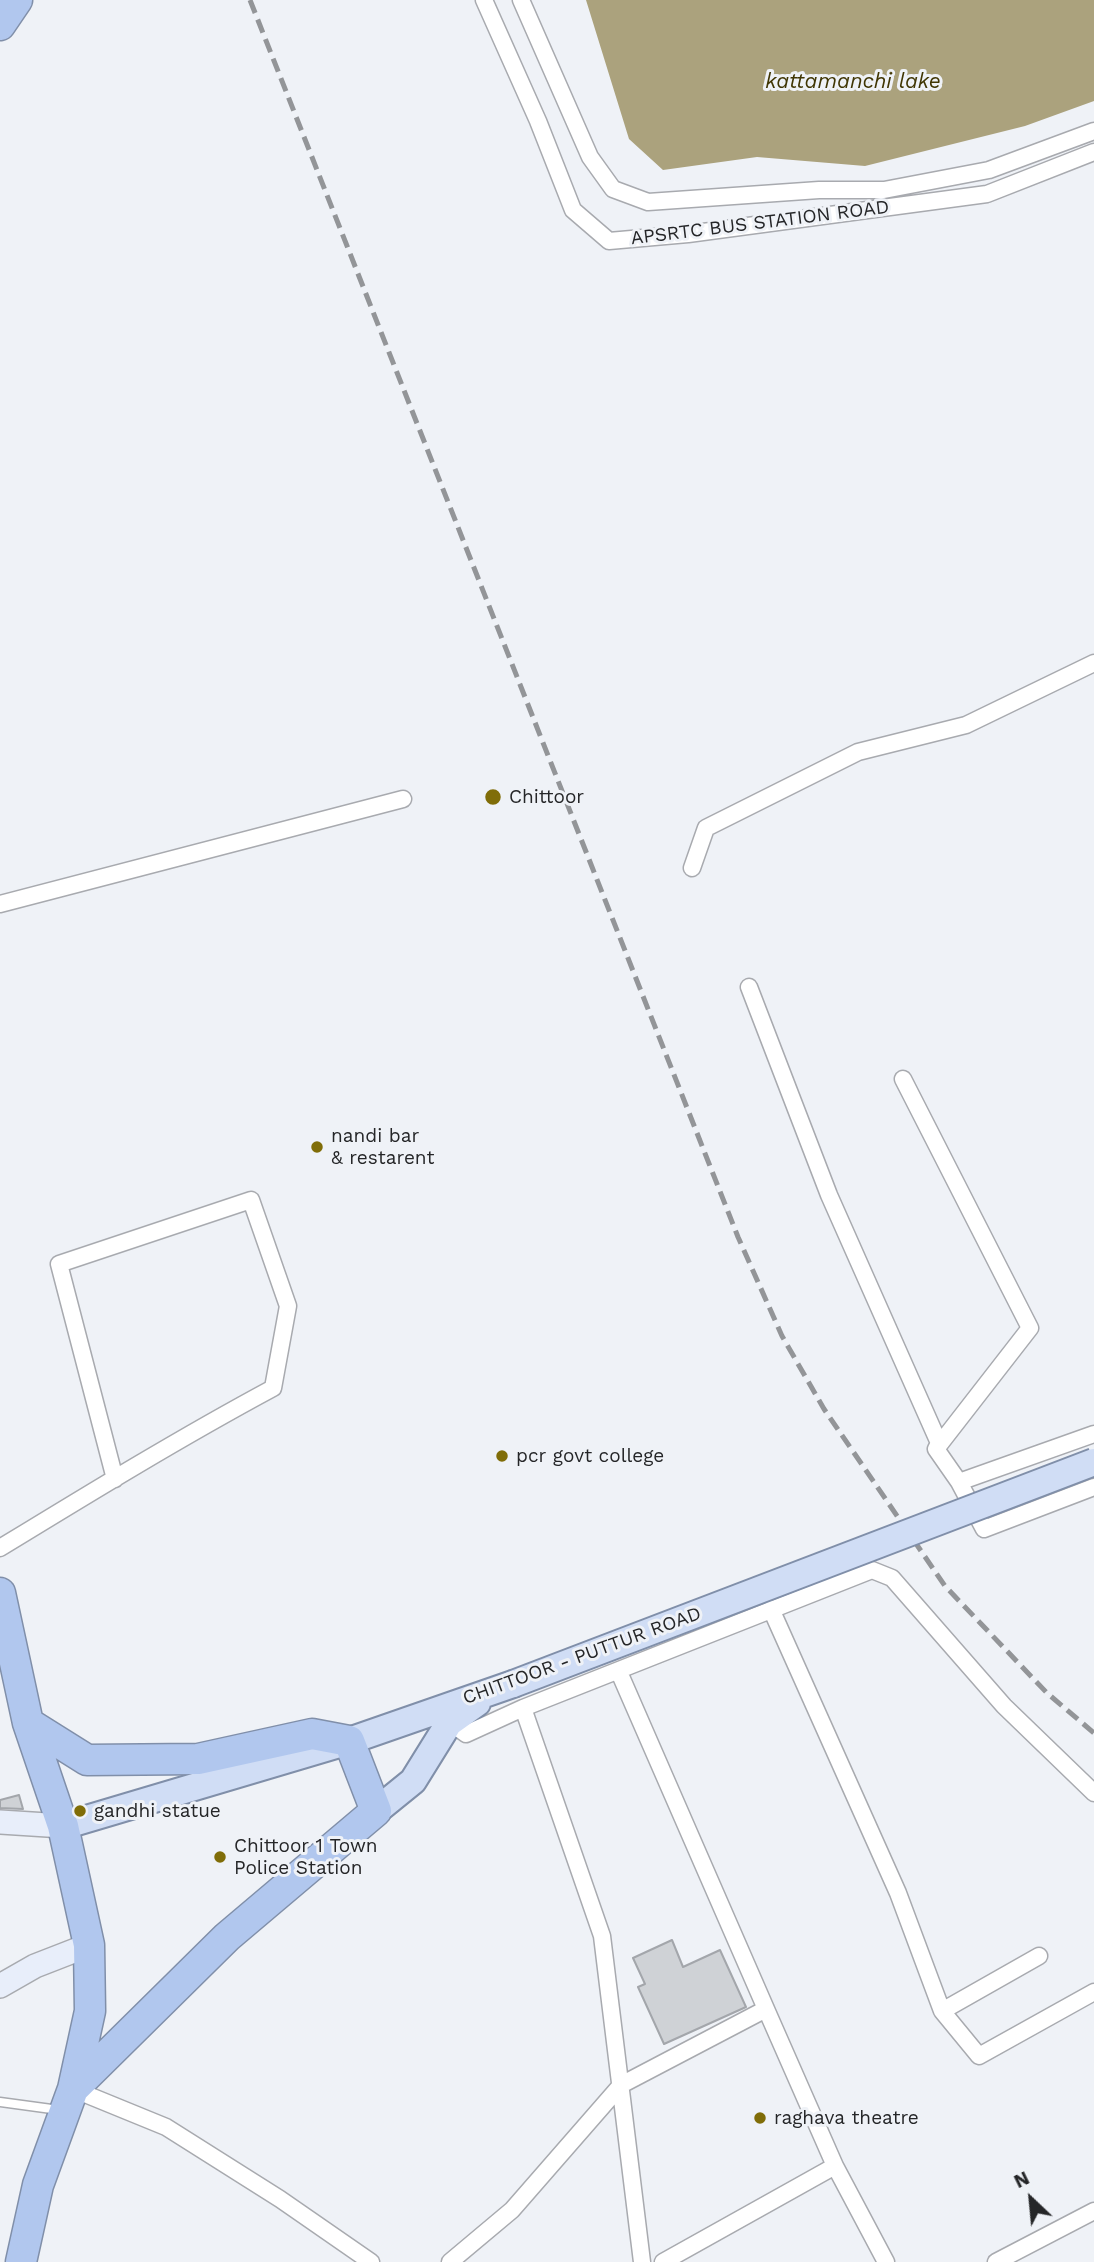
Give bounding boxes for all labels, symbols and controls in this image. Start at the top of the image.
water label: kattamanchi lake [765,69,941,95]
street label: APSRTC BUS STATION ROAD [630,196,890,250]
place label: Chittoor [509,786,584,808]
marker: Chittoor [483,787,503,807]
place label: nandi bar & restarent [331,1125,434,1169]
marker: nandi bar & restarent [309,1139,325,1155]
place label: pcr govt college [516,1445,664,1467]
marker: pcr govt college [494,1448,510,1464]
street label: CHITTOOR - PUTTUR ROAD [460,1602,704,1710]
place label: gandhi statue [94,1800,221,1822]
marker: gandhi statue [72,1803,88,1819]
place label: Chittoor 1 Town Police Station [234,1835,378,1879]
marker: Chittoor 1 Town Police Station [212,1849,228,1865]
place label: raghava theatre [774,2107,919,2129]
marker: raghava theatre [752,2110,768,2126]
north arrow [996,2164,1066,2234]
text: N [1010,2166,1033,2193]

